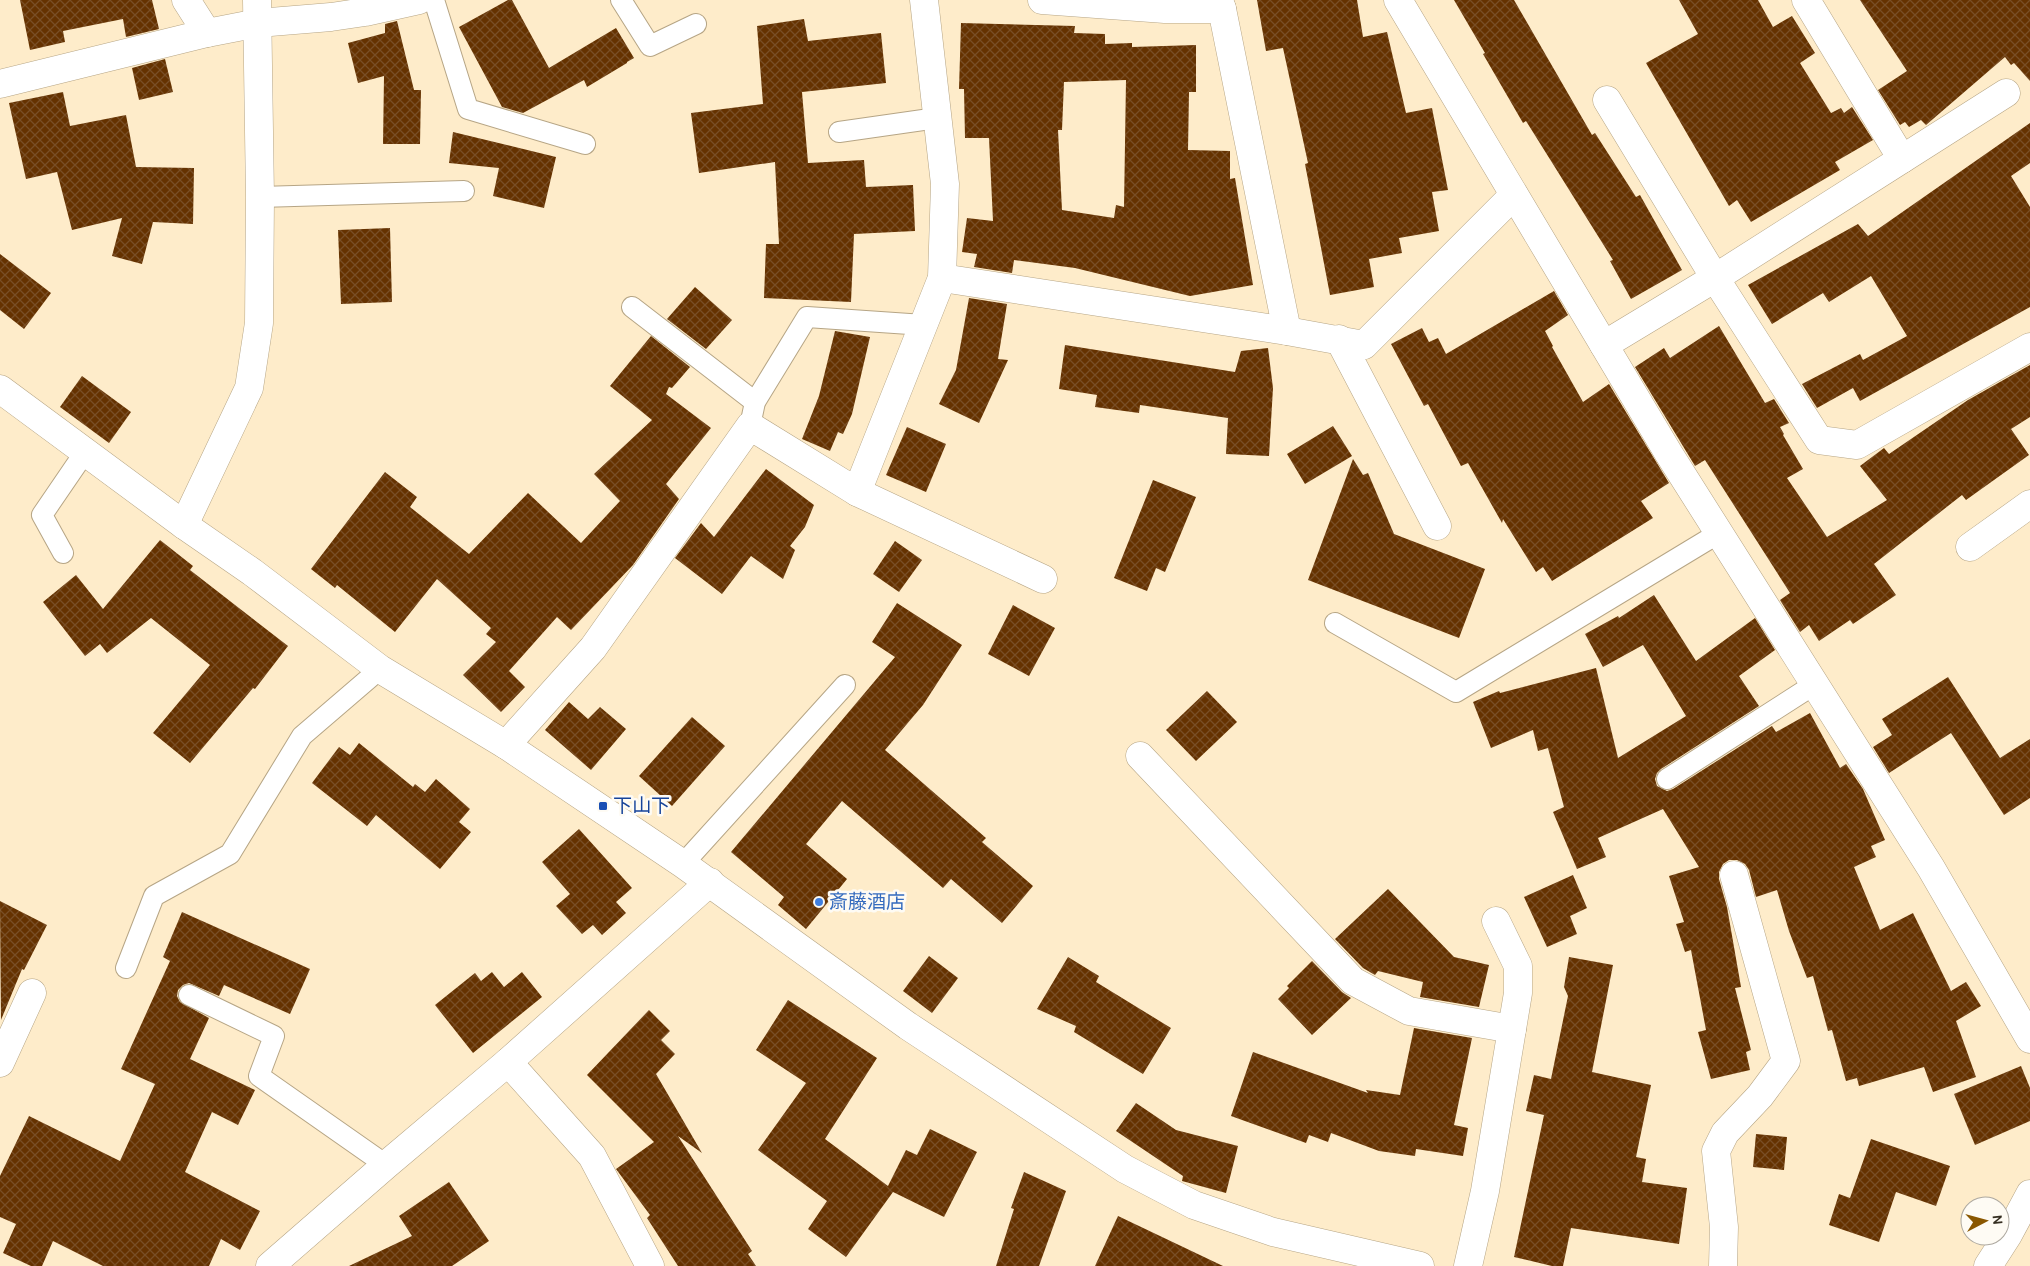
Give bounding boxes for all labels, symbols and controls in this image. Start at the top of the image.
place label: 下山下 [613,795,670,817]
marker: 下山下 [597,800,609,812]
place label: 斎藤酒店 [829,891,905,913]
marker: 斎藤酒店 [813,896,825,908]
north arrow [1960,1196,2010,1246]
text: N [1988,1214,2006,1226]

